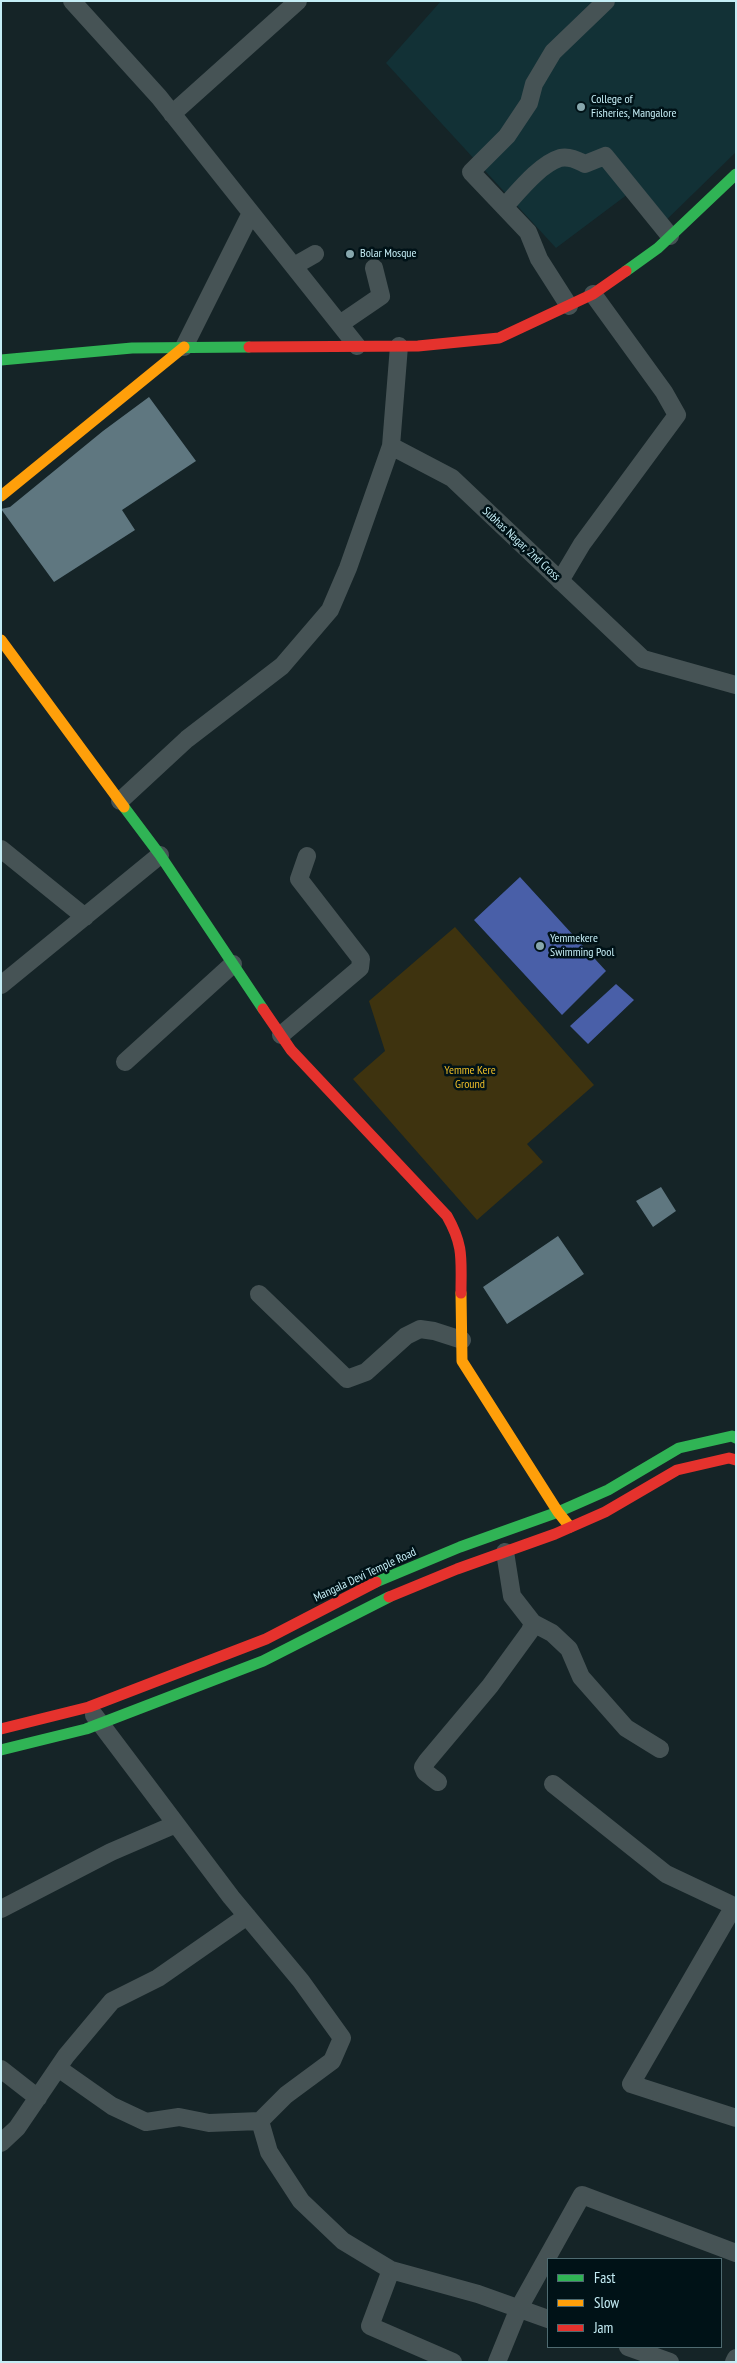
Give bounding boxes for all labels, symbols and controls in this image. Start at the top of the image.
place label: College of Fisheries, Mangalore [591,93,676,121]
marker: College of Fisheries, Mangalore [575,101,587,113]
place label: Bolar Mosque [360,247,416,261]
marker: Bolar Mosque [344,248,356,260]
street label: Subhas Nagar, 2nd Cross [479,504,563,584]
place label: Yemmekere Swimming Pool [550,932,614,960]
marker: Yemmekere Swimming Pool [534,940,546,952]
park label: Yemme Kere Ground [444,1064,496,1092]
street label: Mangala Devi Temple Road [311,1545,419,1605]
legend [547,2258,722,2348]
text: Fast [594,2268,615,2287]
text: Slow [594,2293,619,2312]
text: Jam [594,2318,613,2337]

